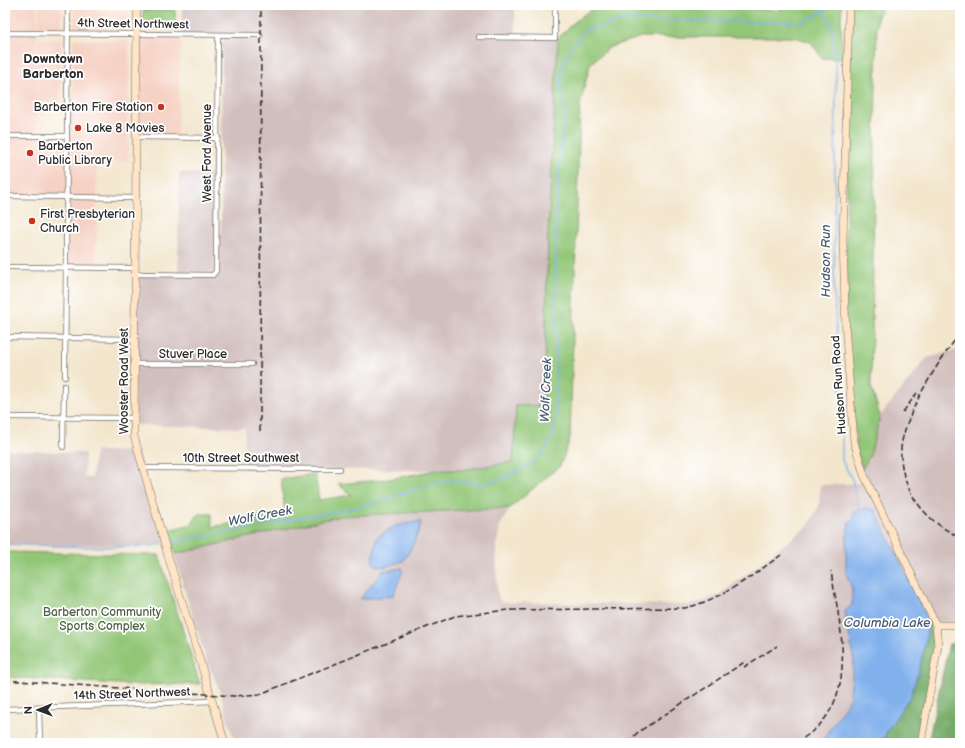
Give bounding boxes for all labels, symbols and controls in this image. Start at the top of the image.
street label: 4th Street Northwest [77,16,189,32]
district label: Downtown Barberton [22,51,84,82]
place label: Barberton Fire Station [34,100,153,115]
marker: Barberton Fire Station [156,102,166,112]
street label: West Ford Avenue [200,104,215,202]
place label: Lake 8 Movies [86,121,164,136]
marker: Lake 8 Movies [73,123,83,133]
place label: Barberton Public Library [38,139,112,168]
marker: Barberton Public Library [25,148,35,158]
place label: First Presbyterian Church [40,207,135,236]
marker: First Presbyterian Church [27,216,37,226]
water label: Hudson Run [818,225,834,297]
street label: Wooster Road West [117,327,132,434]
street label: Hudson Run Road [828,335,850,435]
street label: Stuver Place [159,347,227,362]
water label: Wolf Creek [537,357,555,423]
street label: 10th Street Southwest [183,451,300,466]
water label: Wolf Creek [227,502,294,530]
park label: Barberton Community Sports Complex [43,605,162,634]
water label: Columbia Lake [844,615,931,631]
street label: 14th Street Northwest [73,684,191,704]
north arrow [18,690,58,730]
text: N [22,706,35,714]

